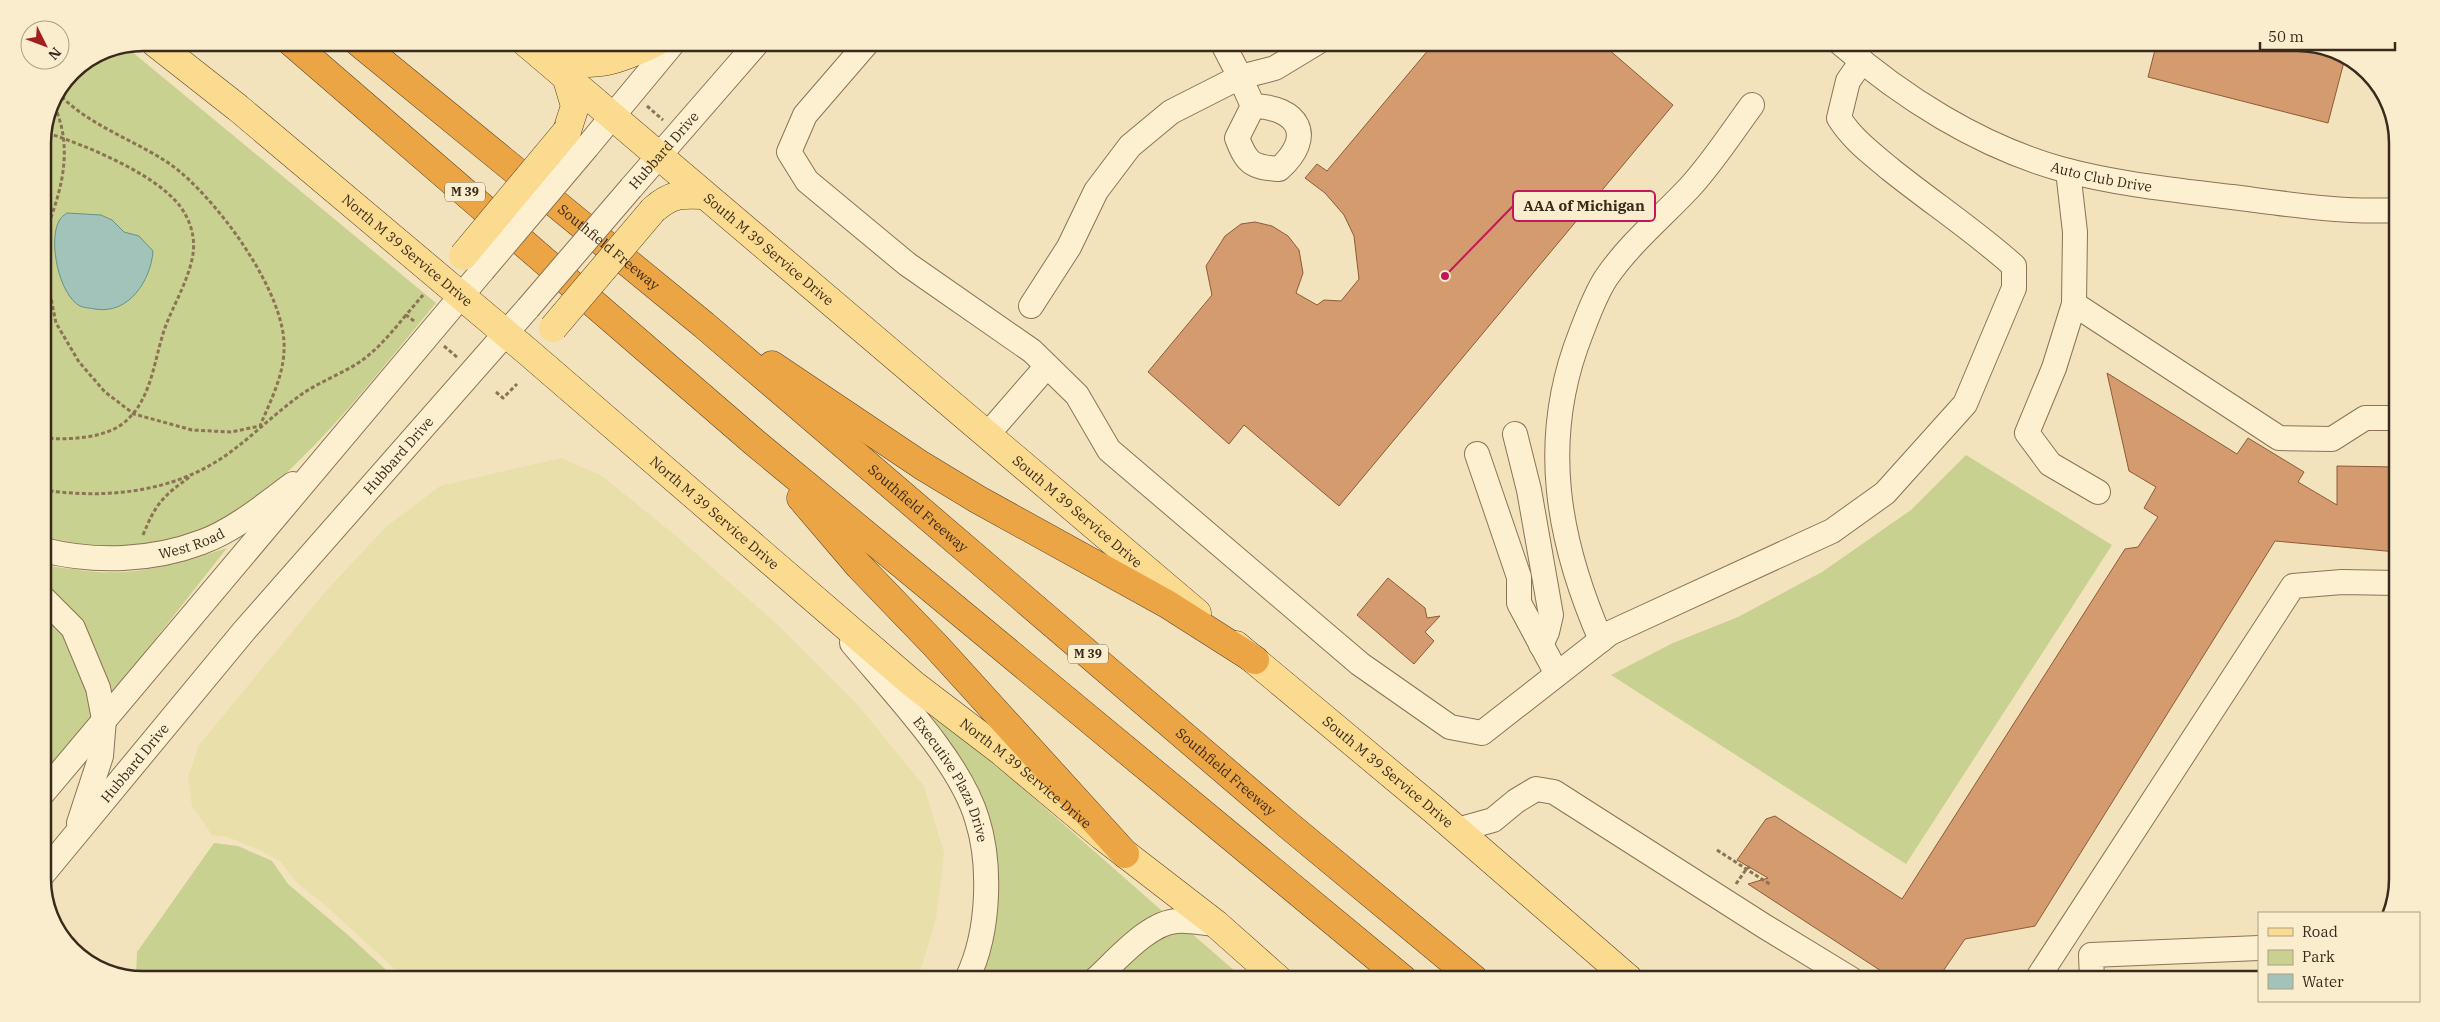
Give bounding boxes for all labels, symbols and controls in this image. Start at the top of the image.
north arrow [20,20,70,70]
scale bar [2260,20,2395,52]
text: 50 m [2268,27,2304,46]
text: N [44,44,65,64]
street label: Hubbard Drive [625,108,703,193]
street label: Auto Club Drive [2049,157,2153,196]
road number: M 39 [445,182,485,202]
street label: South M 39 Service Drive [700,189,837,309]
street label: North M 39 Service Drive [338,190,476,310]
callout: AAA of Michigan [1513,191,1655,221]
text: AAA of Michigan [1523,196,1645,215]
street label: Southfield Freeway [554,200,664,294]
street label: Hubbard Drive [359,413,437,498]
street label: South M 39 Service Drive [1009,451,1146,572]
street label: North M 39 Service Drive [646,452,783,573]
street label: Southfield Freeway [864,460,972,557]
street label: West Road [157,524,228,563]
road number: M 39 [1068,644,1108,664]
street label: South M 39 Service Drive [1319,712,1457,832]
street label: Executive Plaza Drive [909,713,992,844]
street label: North M 39 Service Drive [956,714,1095,832]
street label: Hubbard Drive [97,720,173,806]
street label: Southfield Freeway [1172,724,1280,820]
legend [2258,912,2420,1002]
text: Road [2302,922,2338,941]
text: Park [2302,947,2335,966]
text: Water [2302,972,2344,991]

